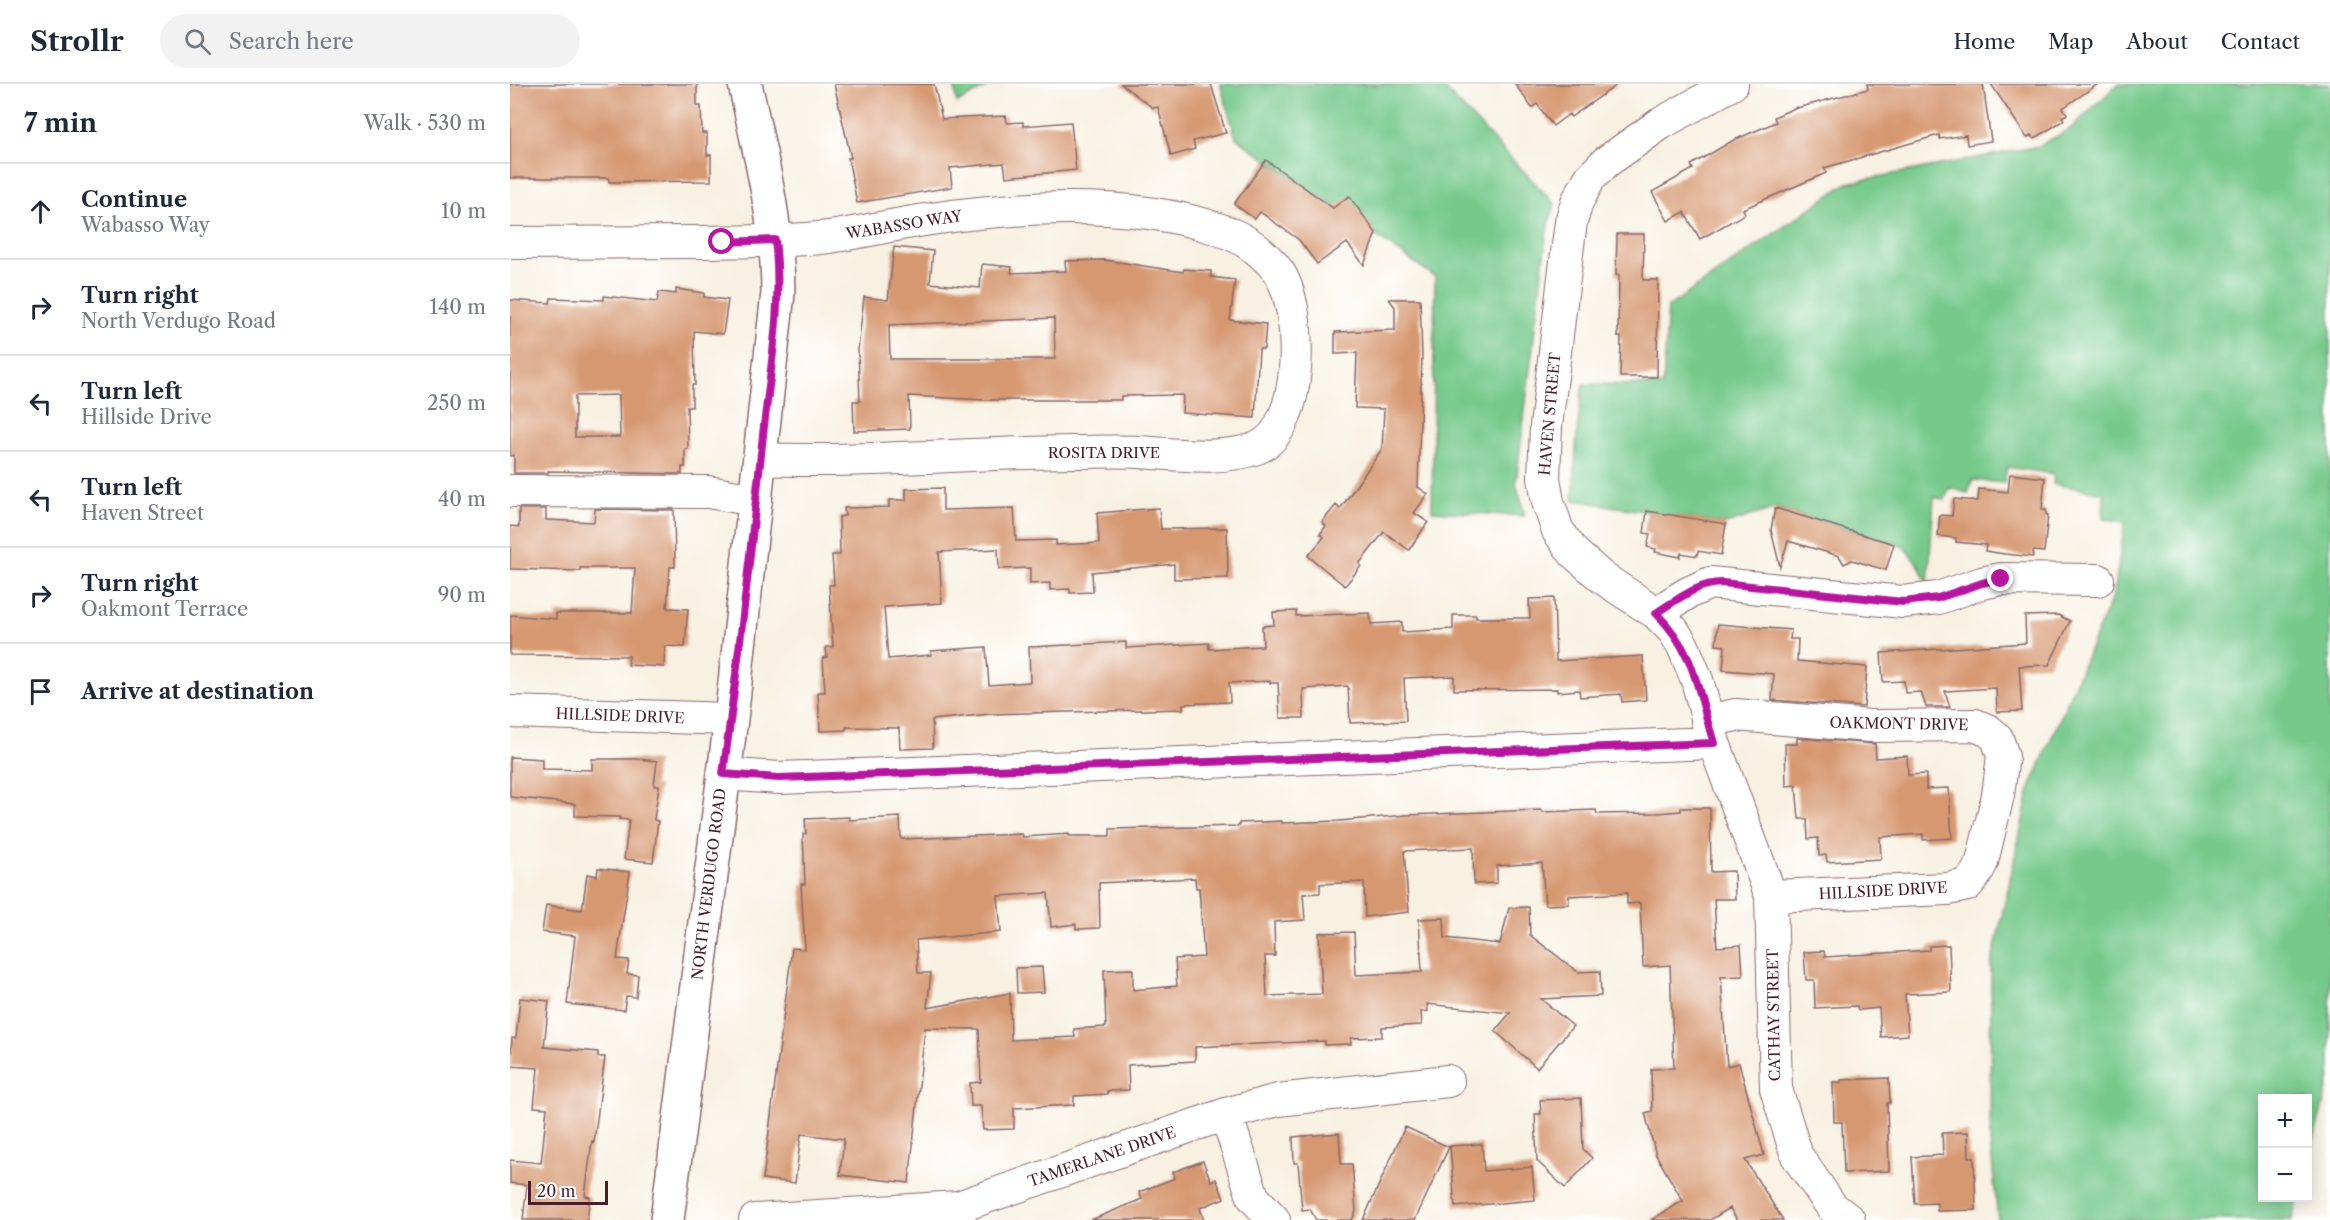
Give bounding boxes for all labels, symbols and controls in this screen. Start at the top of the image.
search box [160,14,580,68]
text: Strollr [30,24,124,58]
icon: search [181,25,214,58]
text: Search here [229,28,353,55]
text: Home [1954,29,2015,54]
text: Map [2048,29,2093,54]
text: About [2126,29,2188,54]
text: Contact [2221,29,2300,54]
text: 7 min [24,107,97,139]
text: Walk · 530 m [363,111,486,135]
text: Continue [81,186,187,213]
icon: ahead [24,195,57,228]
text: 10 m [441,199,486,223]
street label: WABASSO WAY [843,206,964,243]
text: Wabasso Way [81,213,210,237]
route start [708,228,734,254]
text: Turn right [81,282,199,309]
icon: right [24,291,57,324]
text: 140 m [429,295,486,319]
text: North Verdugo Road [81,309,276,333]
street label: HAVEN STREET [1535,351,1564,476]
text: Turn left [81,378,182,405]
icon: left [24,387,57,420]
text: 250 m [427,391,486,415]
text: Hillside Drive [81,405,212,429]
street label: ROSITA DRIVE [1048,443,1160,462]
text: Turn left [81,474,182,501]
icon: left [24,483,57,516]
text: 40 m [438,487,486,511]
text: Haven Street [81,501,204,525]
route end [1987,565,2013,591]
text: Turn right [81,570,199,597]
icon: right [24,579,57,612]
text: 90 m [438,583,486,607]
text: Oakmont Terrace [81,597,248,621]
icon: arrive [24,675,57,708]
text: Arrive at destination [81,678,314,705]
street label: HILLSIDE DRIVE [555,704,685,727]
street label: OAKMONT DRIVE [1829,713,1969,734]
street label: NORTH VERDUGO ROAD [687,787,730,981]
street label: HILLSIDE DRIVE [1818,878,1948,903]
street label: CATHAY STREET [1763,948,1784,1082]
map controls [2258,1094,2312,1202]
button: + [2258,1094,2312,1148]
street label: TAMERLANE DRIVE [1025,1122,1178,1191]
button: − [2258,1148,2312,1202]
scale bar [528,1178,608,1206]
text: 20 m [537,1181,576,1201]

